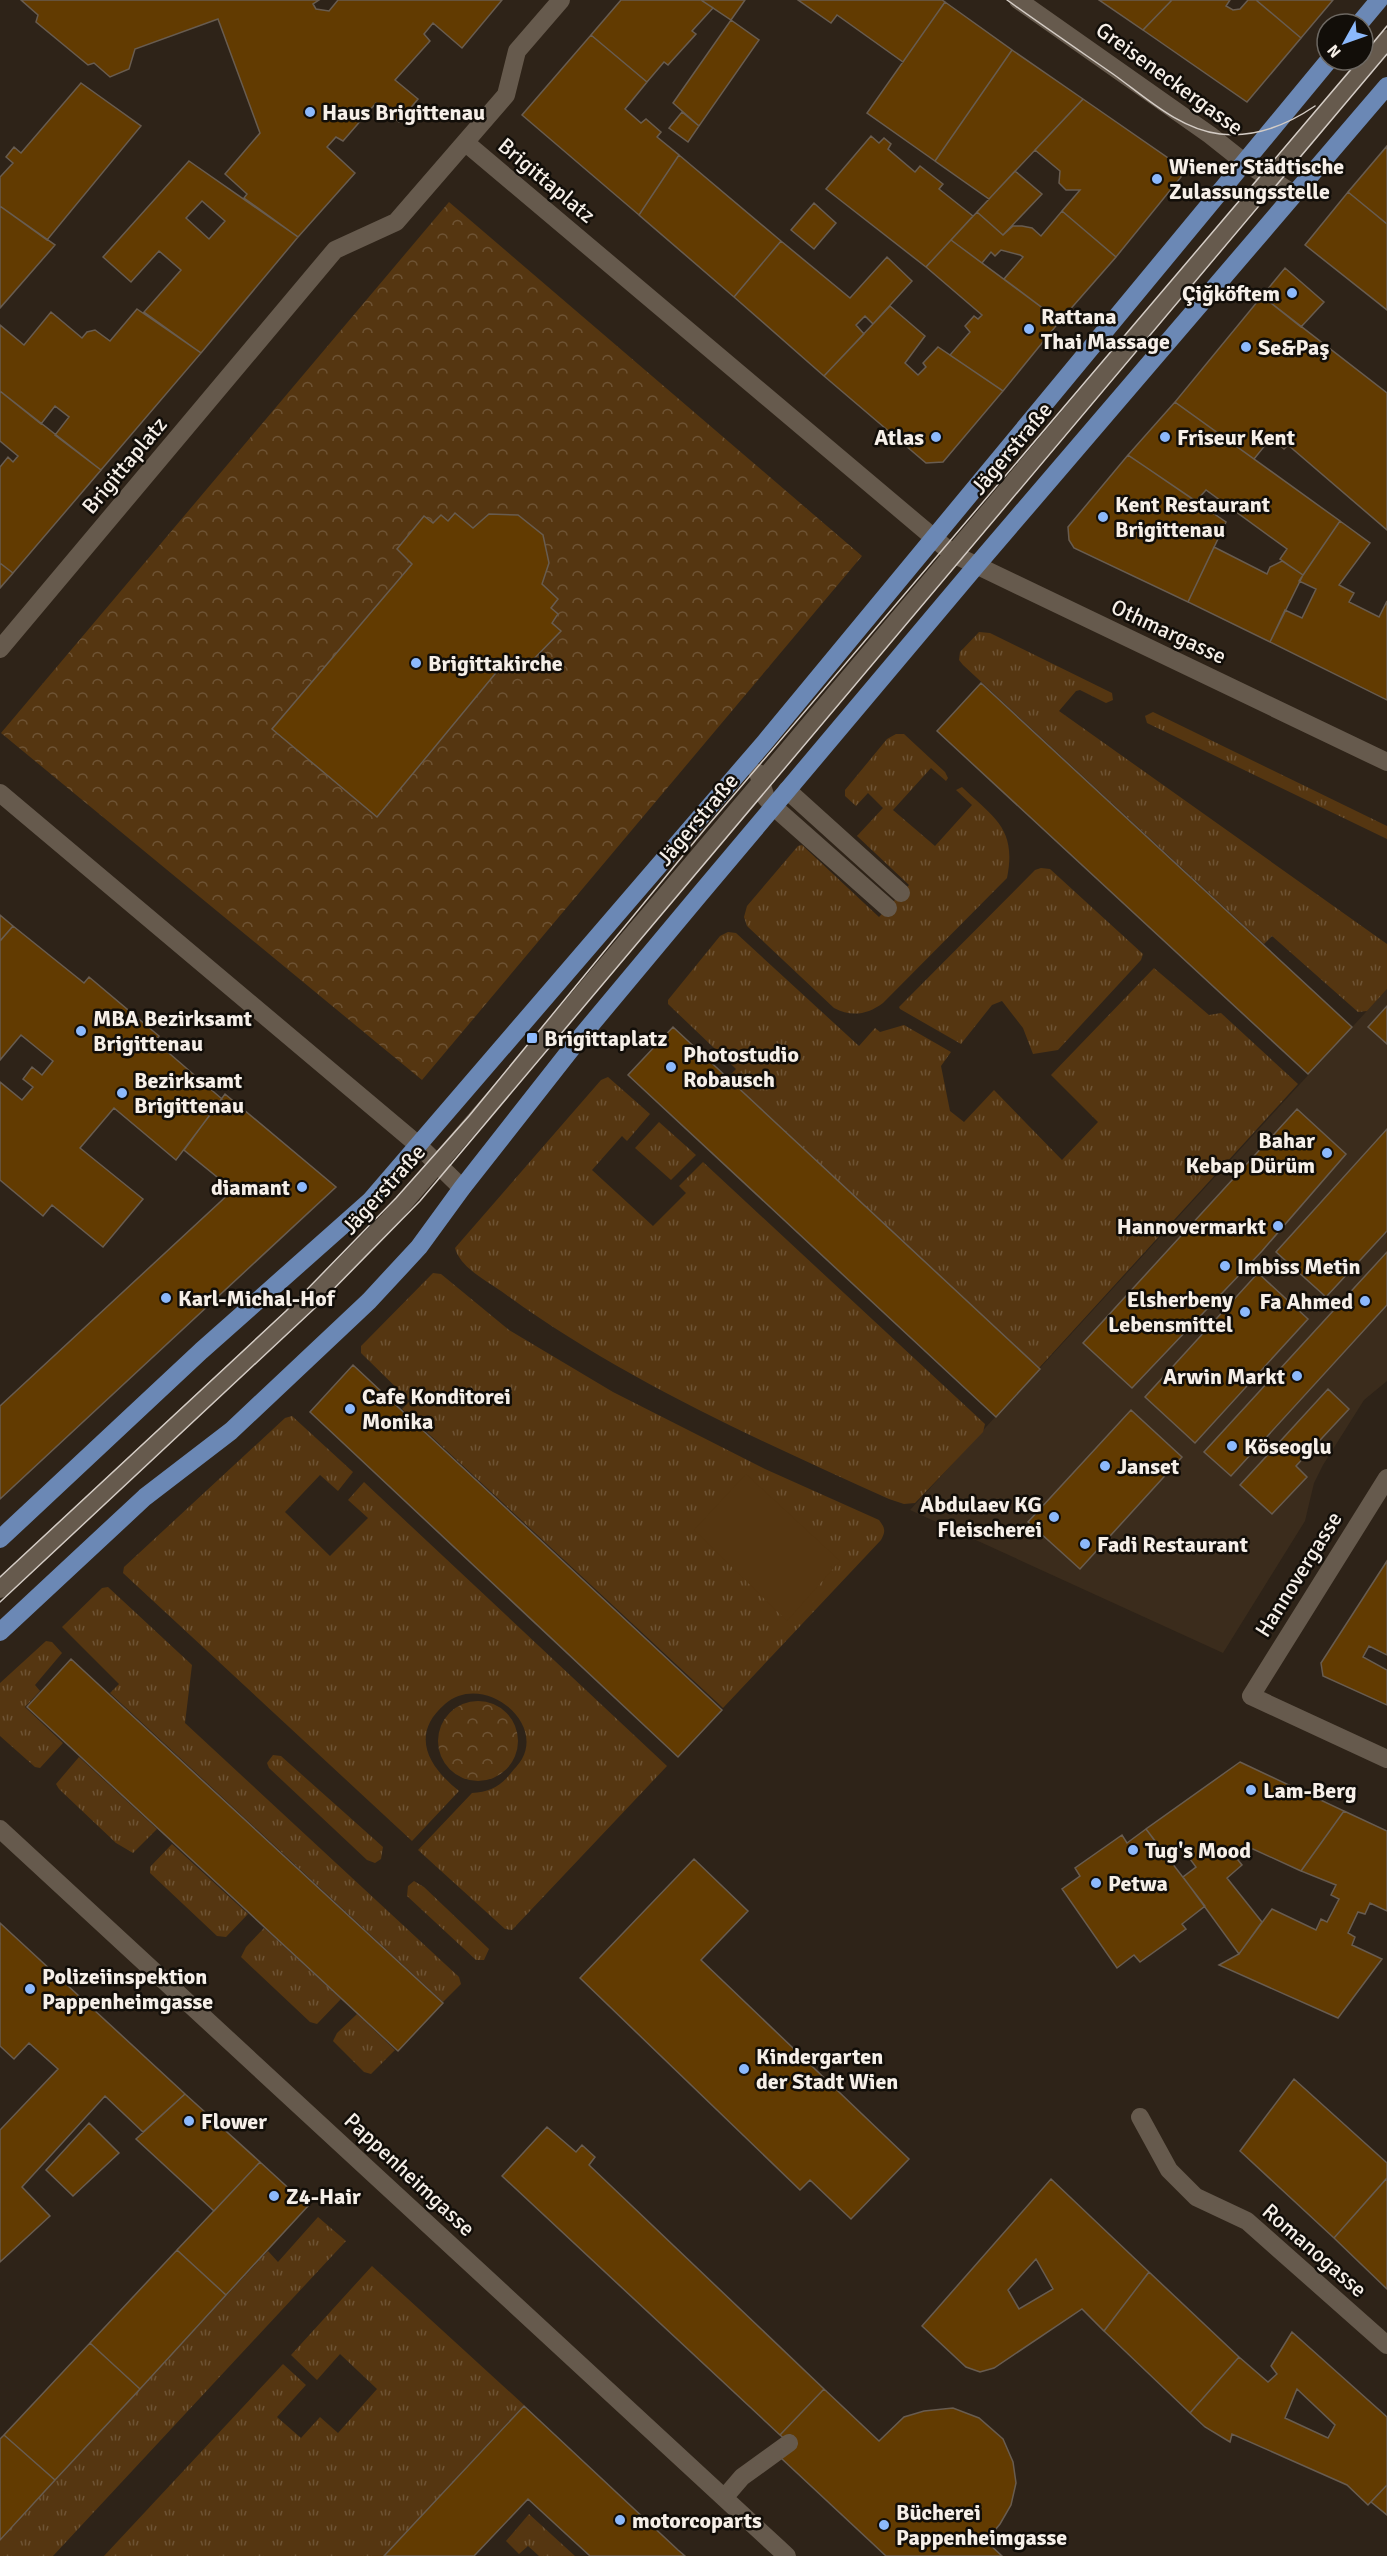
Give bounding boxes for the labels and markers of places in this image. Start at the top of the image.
place label: Haus Brigittenau [322,99,485,126]
marker: Haus Brigittenau [303,105,317,119]
place label: Wiener Städtische Zulassungsstelle [1169,153,1344,205]
marker: Wiener Städtische Zulassungsstelle [1150,172,1164,186]
place label: Çiğköftem [1182,280,1280,307]
marker: Çiğköftem [1285,286,1299,300]
place label: Rattana Thai Massage [1041,303,1170,355]
marker: Rattana Thai Massage [1022,322,1036,336]
place label: Se&Paş [1258,334,1329,361]
marker: Se&Paş [1239,340,1253,354]
place label: Atlas [874,424,924,451]
place label: Friseur Kent [1177,424,1295,451]
marker: Atlas [929,430,943,444]
marker: Friseur Kent [1158,430,1172,444]
place label: Kent Restaurant Brigittenau [1115,491,1270,543]
marker: Kent Restaurant Brigittenau [1096,510,1110,524]
place label: Brigittakirche [428,650,563,677]
marker: Brigittakirche [409,656,423,670]
place label: MBA Bezirksamt Brigittenau [93,1005,252,1057]
marker: MBA Bezirksamt Brigittenau [74,1024,88,1038]
place label: Brigittaplatz [544,1025,668,1052]
marker: Brigittaplatz [525,1031,539,1045]
place label: Photostudio Robausch [683,1041,799,1093]
marker: Photostudio Robausch [664,1060,678,1074]
place label: Bezirksamt Brigittenau [134,1067,244,1119]
marker: Bezirksamt Brigittenau [115,1086,129,1100]
place label: Bahar Kebap Dürüm [1186,1127,1315,1179]
marker: Bahar Kebap Dürüm [1320,1146,1334,1160]
place label: diamant [211,1174,290,1201]
marker: diamant [295,1180,309,1194]
place label: Hannovermarkt [1117,1213,1266,1240]
marker: Hannovermarkt [1271,1219,1285,1233]
place label: Imbiss Metin [1237,1253,1361,1280]
marker: Imbiss Metin [1218,1259,1232,1273]
place label: Karl-Michal-Hof [178,1285,336,1312]
place label: Elsherbeny Lebensmittel [1108,1286,1233,1338]
place label: Fa Ahmed [1259,1288,1353,1315]
marker: Karl-Michal-Hof [159,1291,173,1305]
marker: Fa Ahmed [1358,1294,1372,1308]
marker: Elsherbeny Lebensmittel [1238,1305,1252,1319]
place label: Arwin Markt [1163,1363,1285,1390]
marker: Arwin Markt [1290,1369,1304,1383]
place label: Cafe Konditorei Monika [362,1383,511,1435]
marker: Cafe Konditorei Monika [343,1402,357,1416]
place label: Köseoglu [1244,1433,1332,1460]
marker: Köseoglu [1225,1439,1239,1453]
place label: Janset [1117,1453,1179,1480]
marker: Janset [1098,1459,1112,1473]
place label: Abdulaev KG Fleischerei [920,1491,1042,1543]
marker: Abdulaev KG Fleischerei [1047,1510,1061,1524]
place label: Fadi Restaurant [1097,1531,1248,1558]
marker: Fadi Restaurant [1078,1537,1092,1551]
place label: Lam-Berg [1263,1777,1357,1804]
marker: Lam-Berg [1244,1783,1258,1797]
place label: Tug's Mood [1145,1837,1251,1864]
marker: Tug's Mood [1126,1843,1140,1857]
place label: Petwa [1108,1870,1168,1897]
marker: Petwa [1089,1876,1103,1890]
place label: Polizeiinspektion Pappenheimgasse [42,1963,213,2015]
marker: Polizeiinspektion Pappenheimgasse [23,1982,37,1996]
place label: Kindergarten der Stadt Wien [756,2043,898,2095]
marker: Kindergarten der Stadt Wien [737,2062,751,2076]
place label: Flower [201,2108,267,2135]
marker: Flower [182,2114,196,2128]
place label: Z4-Hair [286,2183,361,2210]
marker: Z4-Hair [267,2189,281,2203]
place label: Bücherei Pappenheimgasse [896,2499,1067,2551]
place label: motorcoparts [632,2507,762,2534]
marker: motorcoparts [613,2513,627,2527]
marker: Bücherei Pappenheimgasse [877,2518,891,2532]

